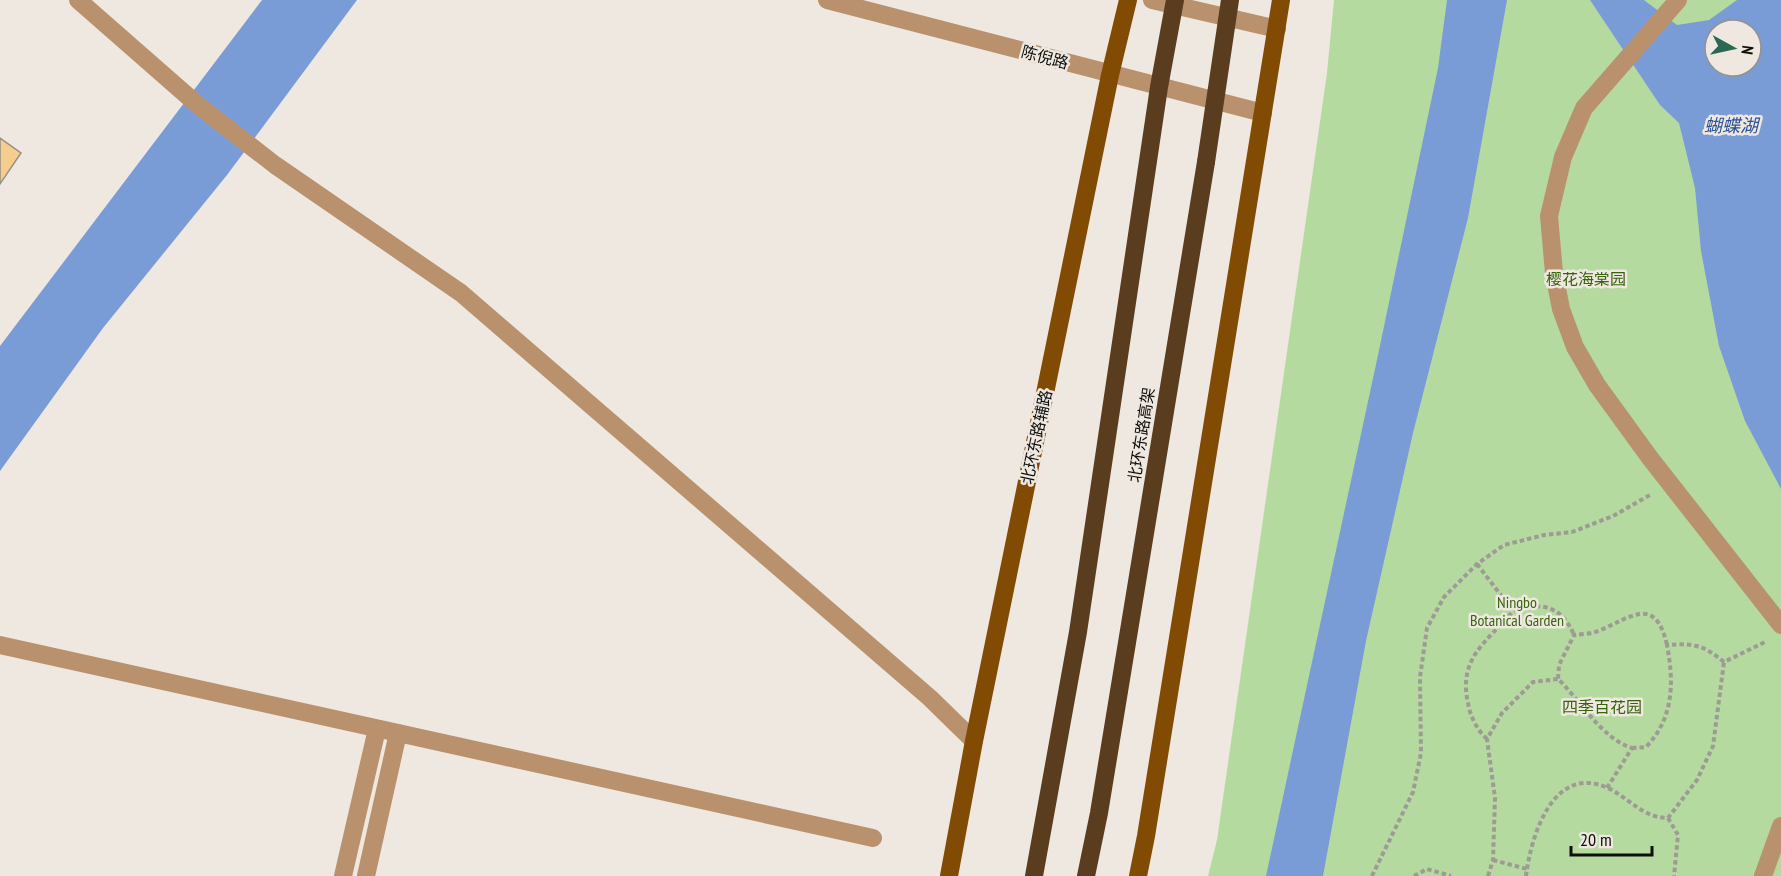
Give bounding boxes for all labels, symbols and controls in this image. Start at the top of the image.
north arrow [1703,18,1763,78]
street label: 陈倪路 [1019,41,1071,73]
text: N [1737,44,1758,56]
water label: 蝴蝶湖 [1704,114,1761,137]
park label: 樱花海棠园 [1546,269,1626,289]
street label: 北环东路高架 [1124,386,1158,484]
street label: 北环东路辅路 [1016,388,1056,486]
park label: Ningbo Botanical Garden [1470,592,1564,630]
park label: 四季百花园 [1562,697,1642,717]
scale bar [1571,819,1652,857]
text: 20 m [1580,828,1612,851]

